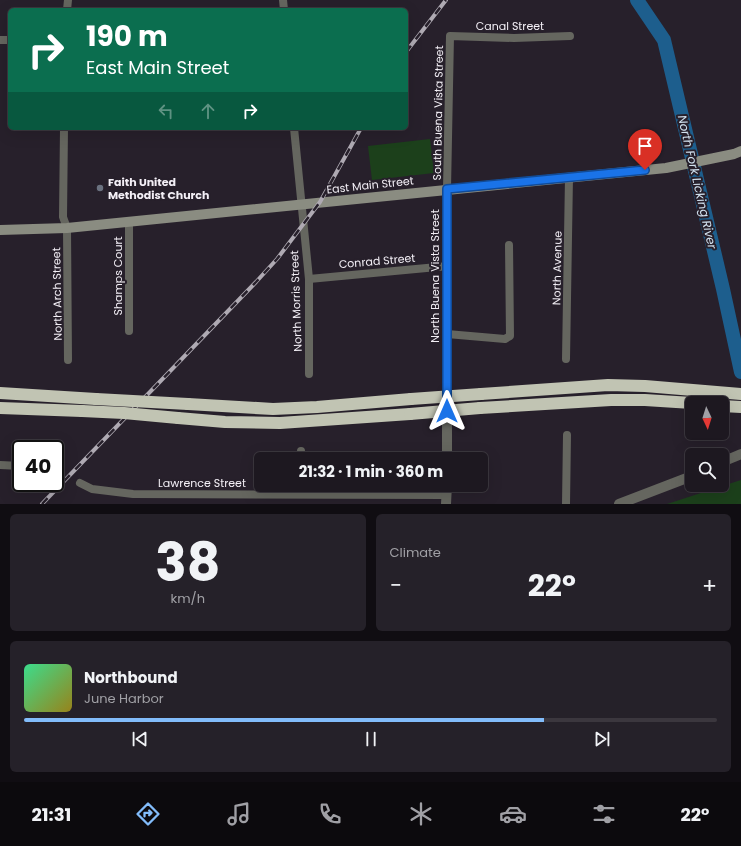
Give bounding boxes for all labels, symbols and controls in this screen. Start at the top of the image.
text: 190 m [86,17,168,56]
street label: Canal Street [476,18,544,34]
icon: right [20,24,72,76]
street label: South Buena Vista Street [429,45,447,181]
text: East Main Street [86,55,229,80]
icon: left [155,100,177,122]
icon: ahead [197,100,219,122]
icon: right [239,100,261,122]
water label: North Fork Licking River [674,113,721,251]
pin [628,129,662,170]
icon: arrive [634,135,656,157]
street label: East Main Street [326,172,414,198]
place label: Faith United Methodist Church [108,174,209,203]
marker: Faith United Methodist Church [95,183,105,193]
street label: North Buena Vista Street [427,209,443,343]
street label: North Avenue [548,231,566,305]
street label: Shamps Court [110,236,126,316]
street label: North Arch Street [48,247,66,341]
street label: North Morris Street [286,250,306,352]
street label: Conrad Street [338,250,416,272]
position arrow [426,390,468,432]
north arrow [685,396,729,440]
map controls [685,396,729,492]
speed limit sign: 40 [12,440,64,492]
button: search [685,448,729,492]
text: 21:32 · 1 min · 360 m [299,461,443,482]
street label: Lawrence Street [158,475,246,491]
text: 38 [155,526,220,599]
text: Climate [390,543,441,562]
text: 22° [528,564,576,607]
text: − [390,570,402,601]
text: + [702,570,717,601]
text: km/h [170,589,205,608]
text: Northbound [84,667,178,688]
text: June Harbor [84,689,164,708]
icon: previous [129,728,151,750]
icon: pause [360,728,382,750]
icon: next [591,728,613,750]
icon: directions [134,800,162,828]
icon: music [225,800,253,828]
icon: phone [316,800,344,828]
icon: climate [407,800,435,828]
icon: car [499,800,527,828]
icon: filters [590,800,618,828]
text: 21:31 [32,802,71,827]
text: 22° [681,802,709,827]

